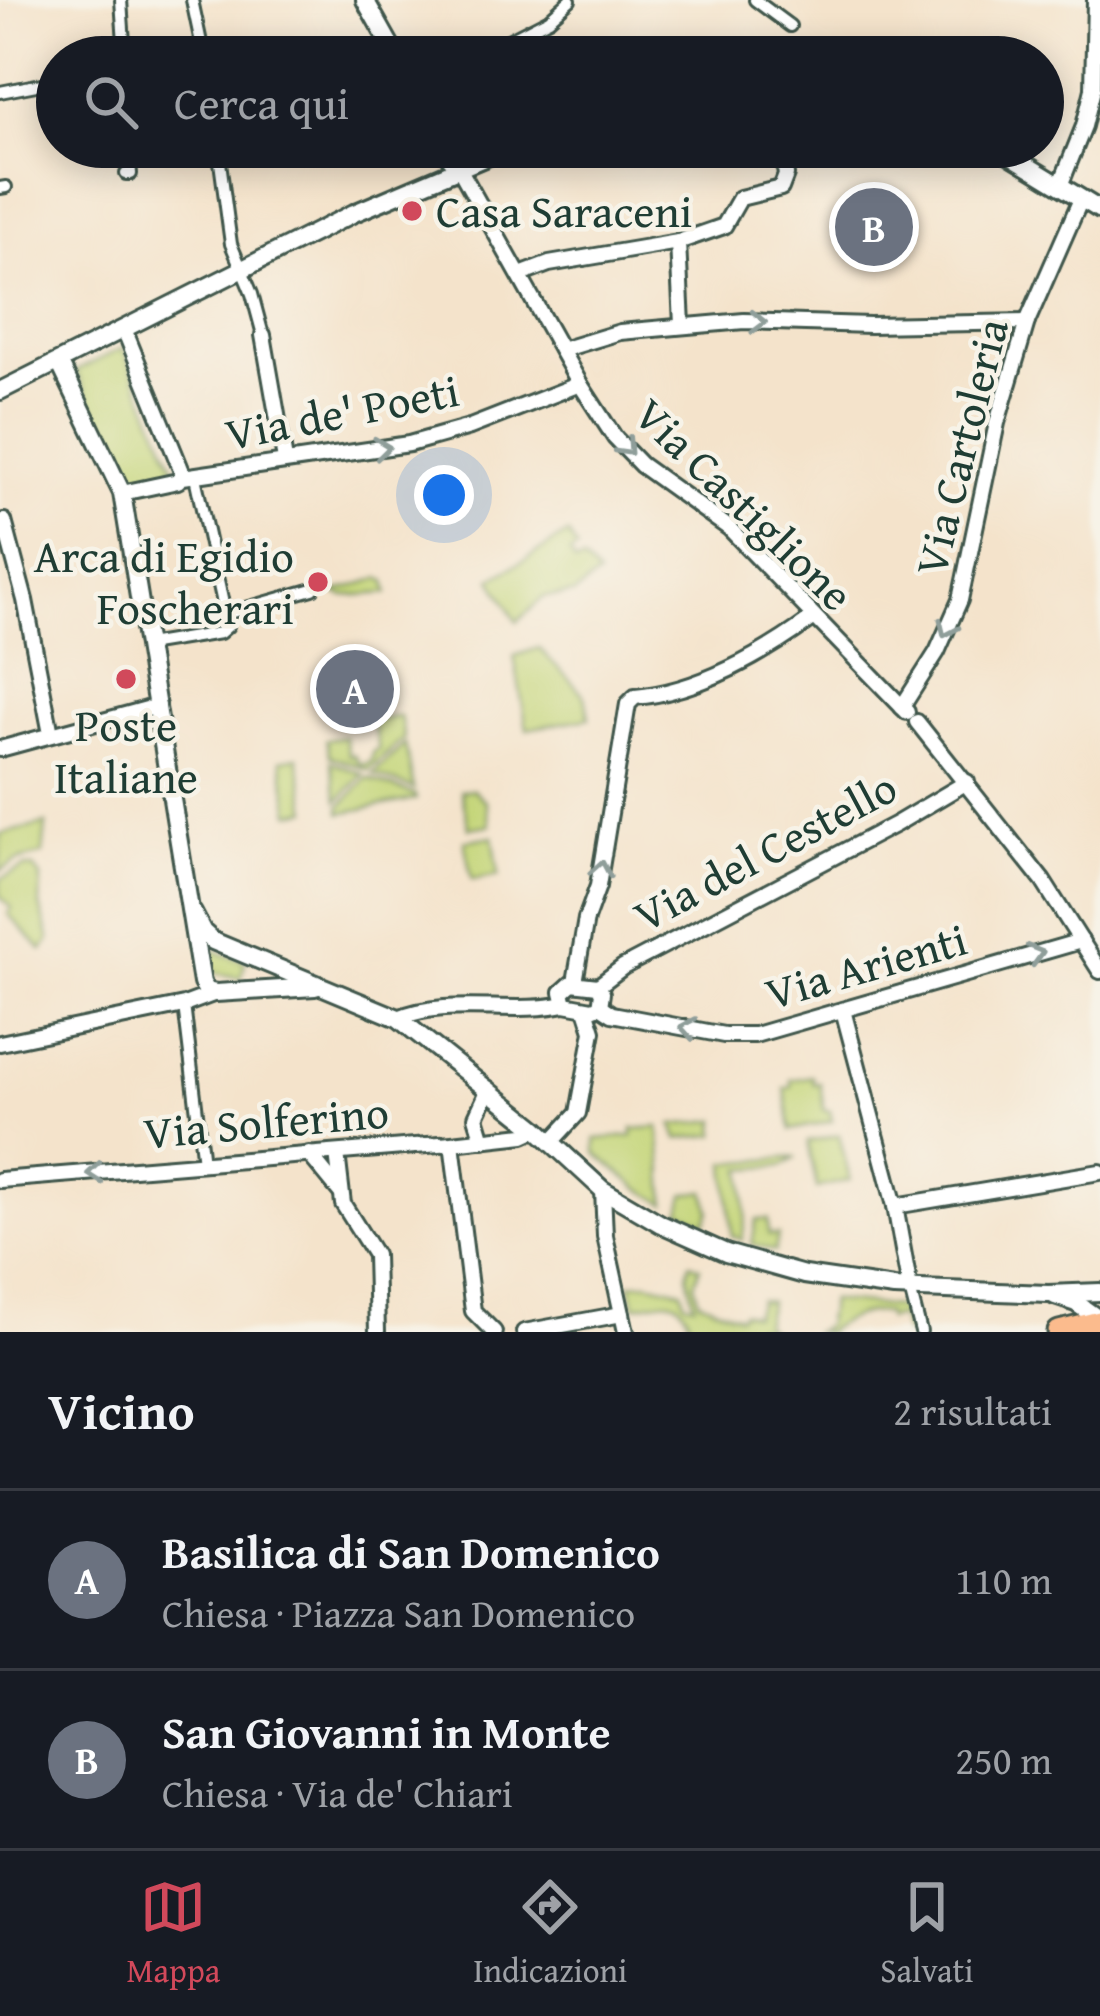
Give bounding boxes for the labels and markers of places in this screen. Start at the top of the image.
place label: Casa Saraceni [436,178,692,243]
pin: B [835,182,913,272]
marker: Casa Saraceni [399,198,425,224]
place label: Arca di Egidio Foscherari [34,523,294,640]
marker: Arca di Egidio Foscherari [305,569,331,595]
pin: A [316,644,394,734]
marker: Poste Italiane [113,666,139,692]
place label: Poste Italiane [54,692,198,809]

